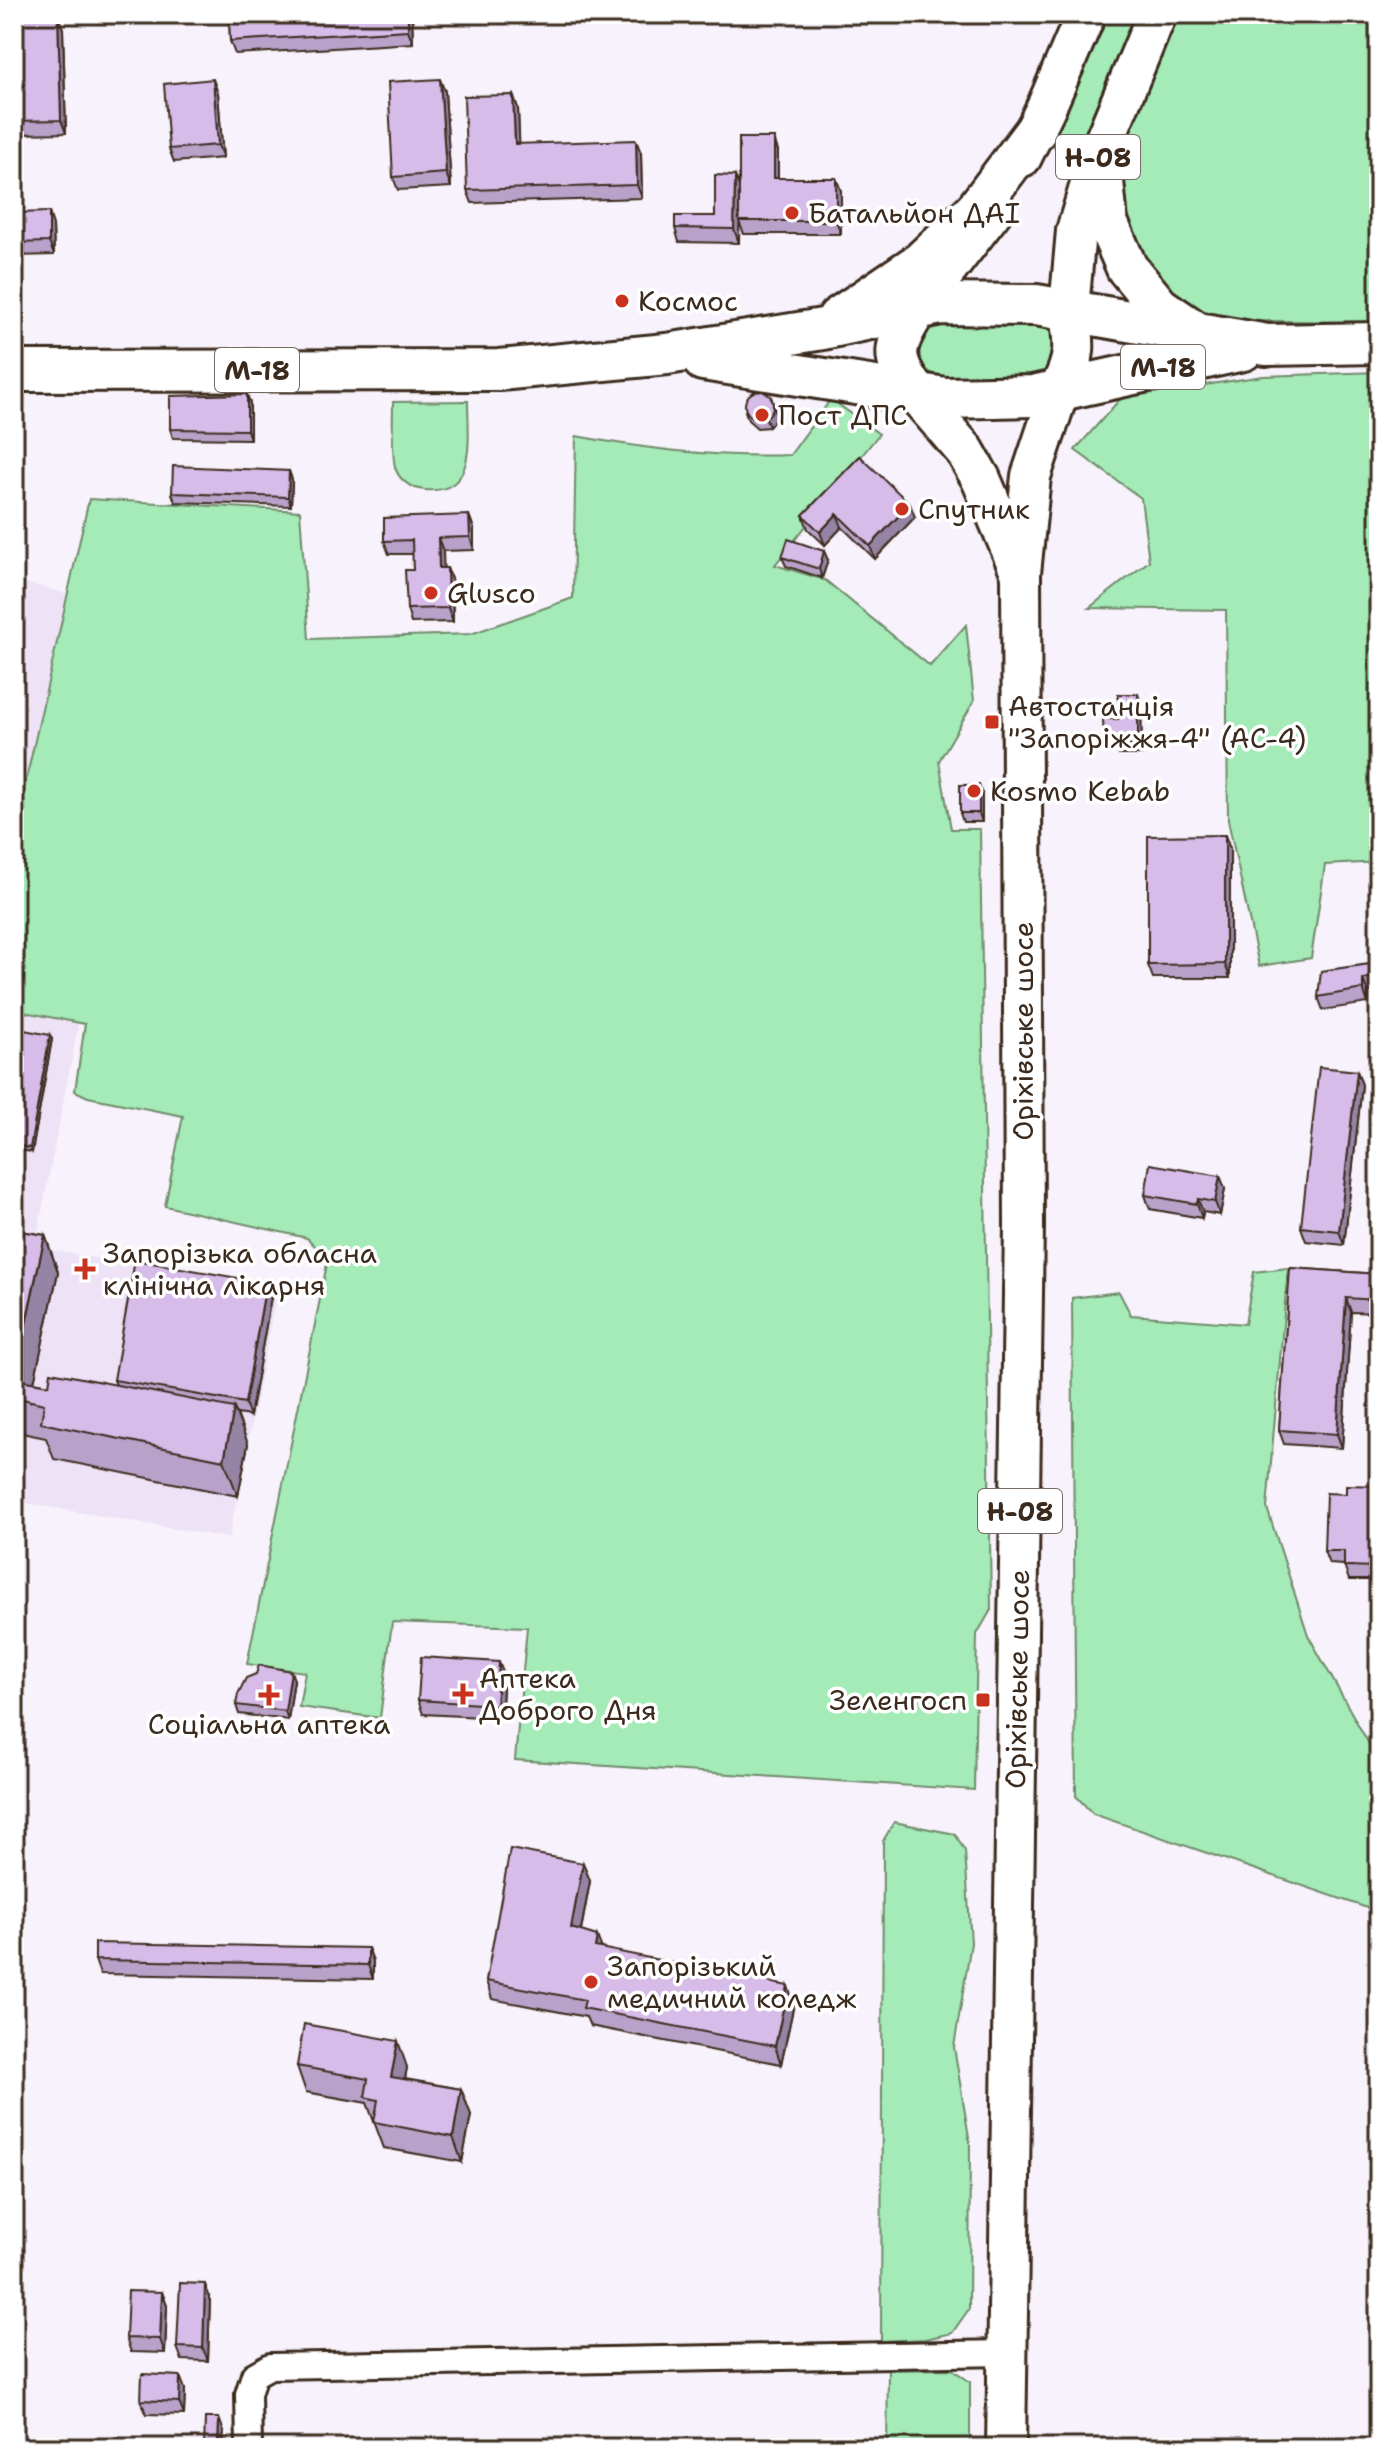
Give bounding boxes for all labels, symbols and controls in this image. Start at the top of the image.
road number: Н-08 [1056,135,1140,179]
place label: Батальйон ДАI [808,194,1020,232]
marker: Батальйон ДАI [783,204,801,222]
place label: Космос [638,282,738,320]
marker: Космос [613,292,631,310]
road number: М-18 [1121,345,1205,389]
road number: М-18 [215,348,299,392]
place label: Пост ДПС [778,396,907,434]
marker: Пост ДПС [753,406,771,424]
place label: Спутник [918,490,1030,528]
marker: Спутник [893,500,911,518]
place label: Glusco [447,574,536,612]
marker: Glusco [422,584,440,602]
place label: Автостанція "Запоріжжя-4" (АС-4) [1008,687,1306,757]
marker: Автостанція "Запоріжжя-4" (АС-4) [983,713,1001,731]
place label: Kosmo Kebab [990,772,1170,810]
marker: Kosmo Kebab [965,782,983,800]
street label: Оріхівське шосе [1004,921,1042,1141]
place label: Запорізька обласна клінічна лікарня [103,1234,377,1304]
marker: Запорізька обласна клінічна лікарня [74,1258,96,1280]
road number: Н-08 [978,1489,1062,1533]
street label: Оріхівське шосе [996,1569,1038,1789]
place label: Аптека Доброго Дня [479,1659,657,1729]
place label: Зеленгосп [829,1681,967,1719]
marker: Аптека Доброго Дня [454,1685,472,1703]
marker: Соціальна аптека [260,1686,278,1704]
marker: Зеленгосп [974,1691,992,1709]
place label: Соціальна аптека [148,1705,390,1743]
place label: Запорізький медичний коледж [607,1947,856,2017]
marker: Запорізький медичний коледж [582,1973,600,1991]

